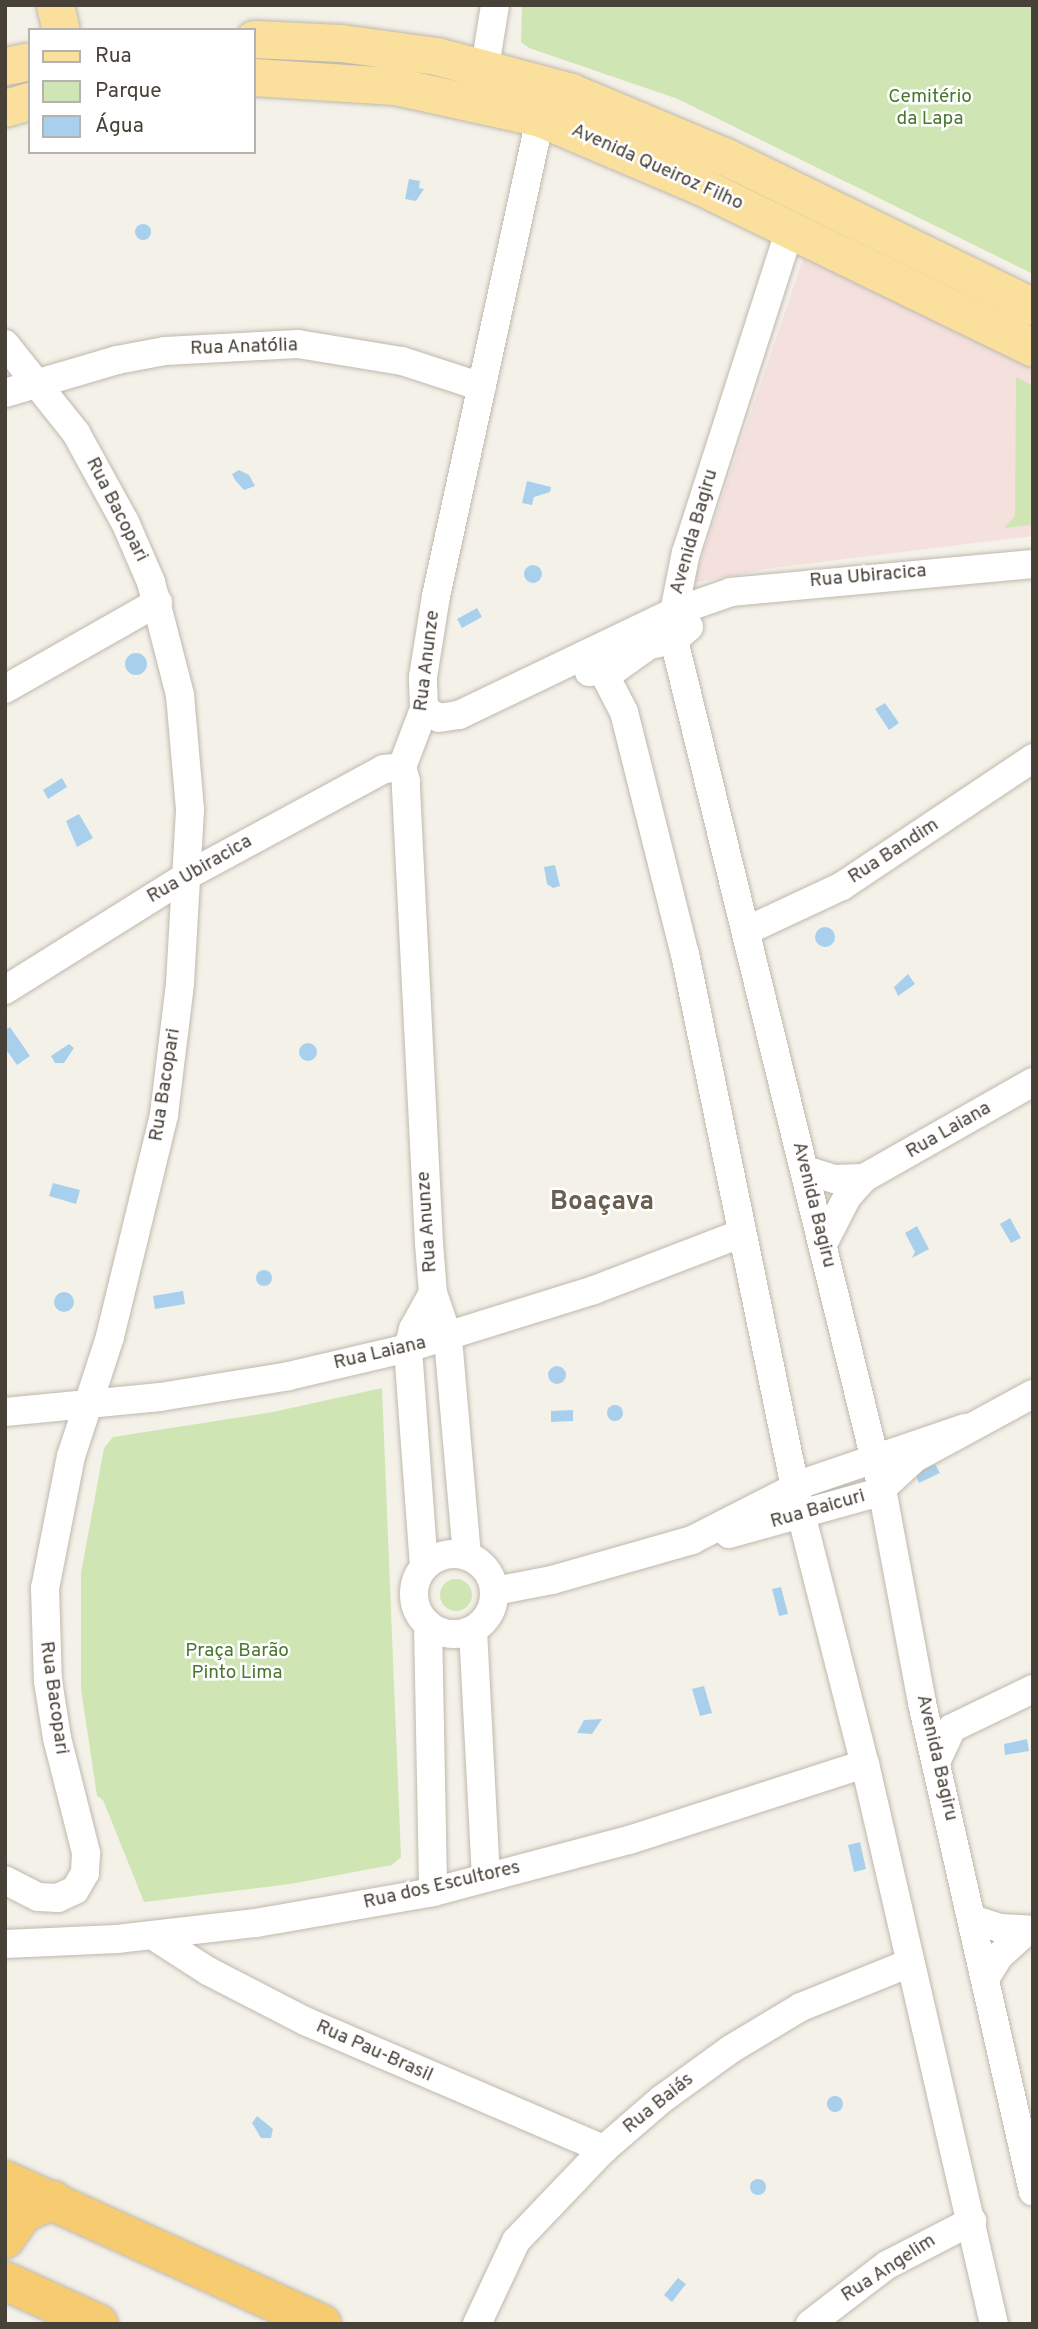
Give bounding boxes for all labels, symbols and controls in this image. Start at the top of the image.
legend [28,28,256,154]
text: Rua [95,43,132,70]
text: Parque [95,78,162,105]
park label: Cemitério da Lapa [888,87,972,131]
text: Água [95,113,144,140]
street label: Avenida Queiroz Filho [568,120,746,216]
street label: Rua Anatólia [189,335,299,361]
street label: Rua Bacopari [80,454,152,566]
street label: Avenida Bagiru [666,467,724,597]
street label: Rua Ubiracica [809,561,927,593]
street label: Rua Anunze [410,609,446,713]
street label: Rua Bandim [845,814,943,890]
street label: Rua Ubiracica [144,831,256,909]
street label: Rua Bacopari [146,1027,186,1143]
street label: Rua Laiana [903,1098,995,1164]
street label: Avenida Bagiru [786,1140,840,1270]
street label: Rua Anunze [413,1170,443,1274]
district label: Boaçava [550,1187,654,1219]
street label: Rua Laiana [332,1332,428,1376]
street label: Rua Baicuri [768,1486,868,1534]
street label: Rua Bacopari [34,1640,72,1756]
park label: Praça Barão Pinto Lima [185,1641,289,1685]
street label: Avenida Bagiru [910,1693,962,1823]
street label: Rua dos Escultores [361,1857,523,1915]
street label: Rua Pau-Brasil [312,2016,436,2088]
street label: Rua Baiás [619,2069,699,2139]
street label: Rua Angelim [837,2230,941,2308]

